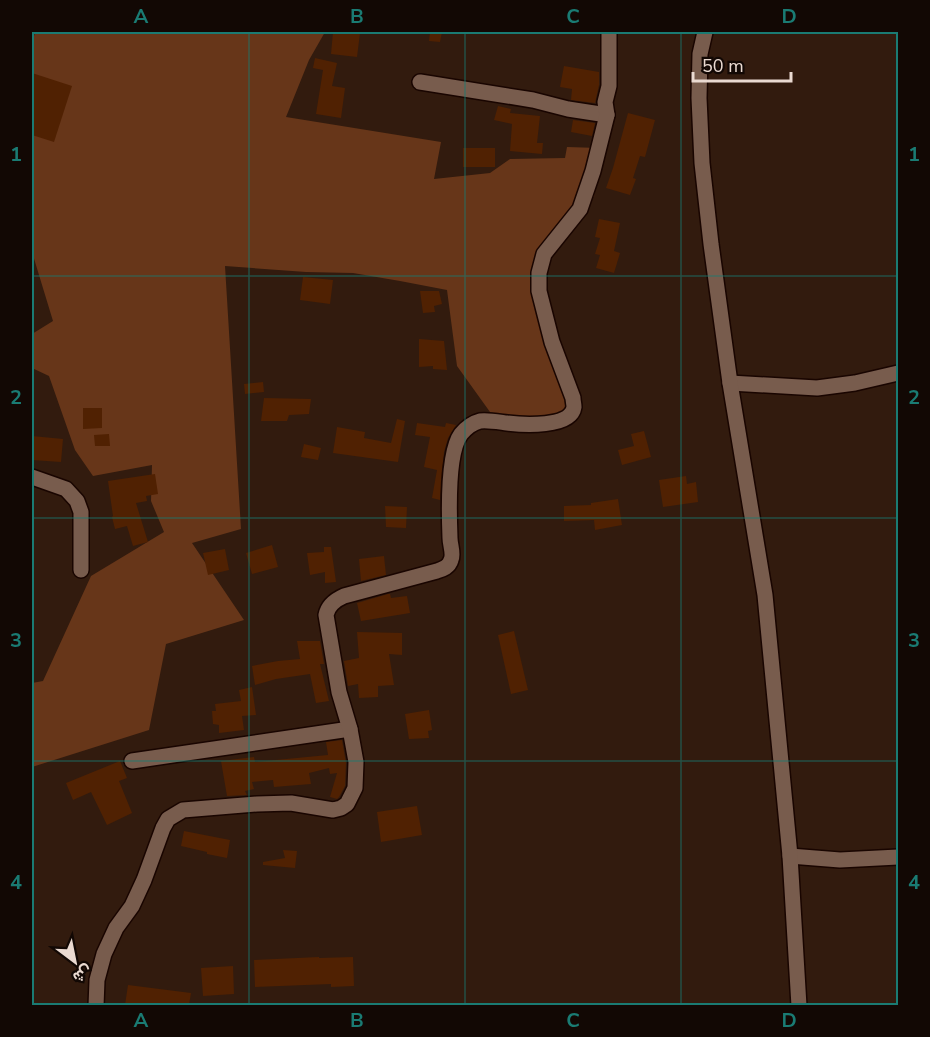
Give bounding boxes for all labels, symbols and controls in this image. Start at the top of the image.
text: A [134,3,149,30]
text: B [350,3,364,30]
text: C [566,3,580,30]
text: D [781,3,797,30]
scale bar [693,45,790,83]
text: 50 m [702,54,744,78]
text: 1 [10,141,22,168]
text: 1 [908,141,920,168]
text: 2 [10,384,22,411]
text: 2 [908,384,920,411]
text: 3 [10,627,22,654]
text: 3 [908,627,920,654]
text: 4 [10,869,22,896]
text: 4 [908,869,920,896]
north arrow [45,932,105,992]
text: ش [68,959,96,988]
text: A [134,1007,149,1034]
text: B [350,1007,364,1034]
text: C [566,1007,580,1034]
text: D [781,1007,797,1034]

